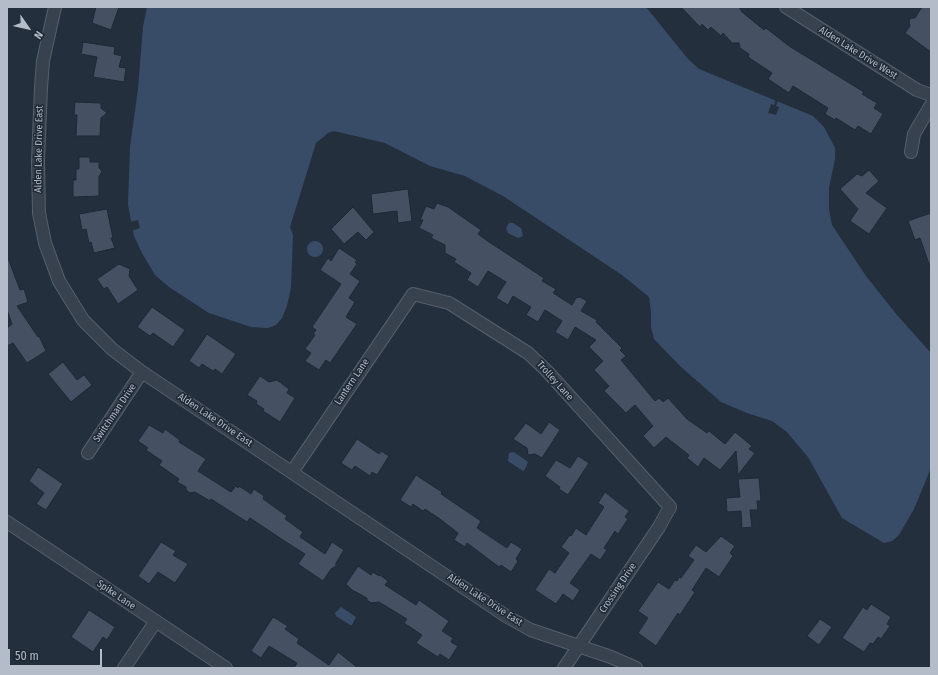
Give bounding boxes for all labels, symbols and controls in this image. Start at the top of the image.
north arrow [8,8,48,48]
street label: Alden Lake Drive West [817,24,899,82]
text: N [31,29,46,41]
street label: Alden Lake Drive East [32,105,46,193]
street label: Lantern Lane [332,357,372,407]
street label: Trolley Lane [534,359,576,403]
street label: Switchman Drive [91,381,139,445]
street label: Alden Lake Drive East [175,391,255,449]
street label: Crossing Drive [597,561,639,615]
street label: Alden Lake Drive East [445,571,525,629]
street label: Spike Lane [94,578,138,612]
scale bar [10,641,104,667]
text: 50 m [15,649,39,663]

